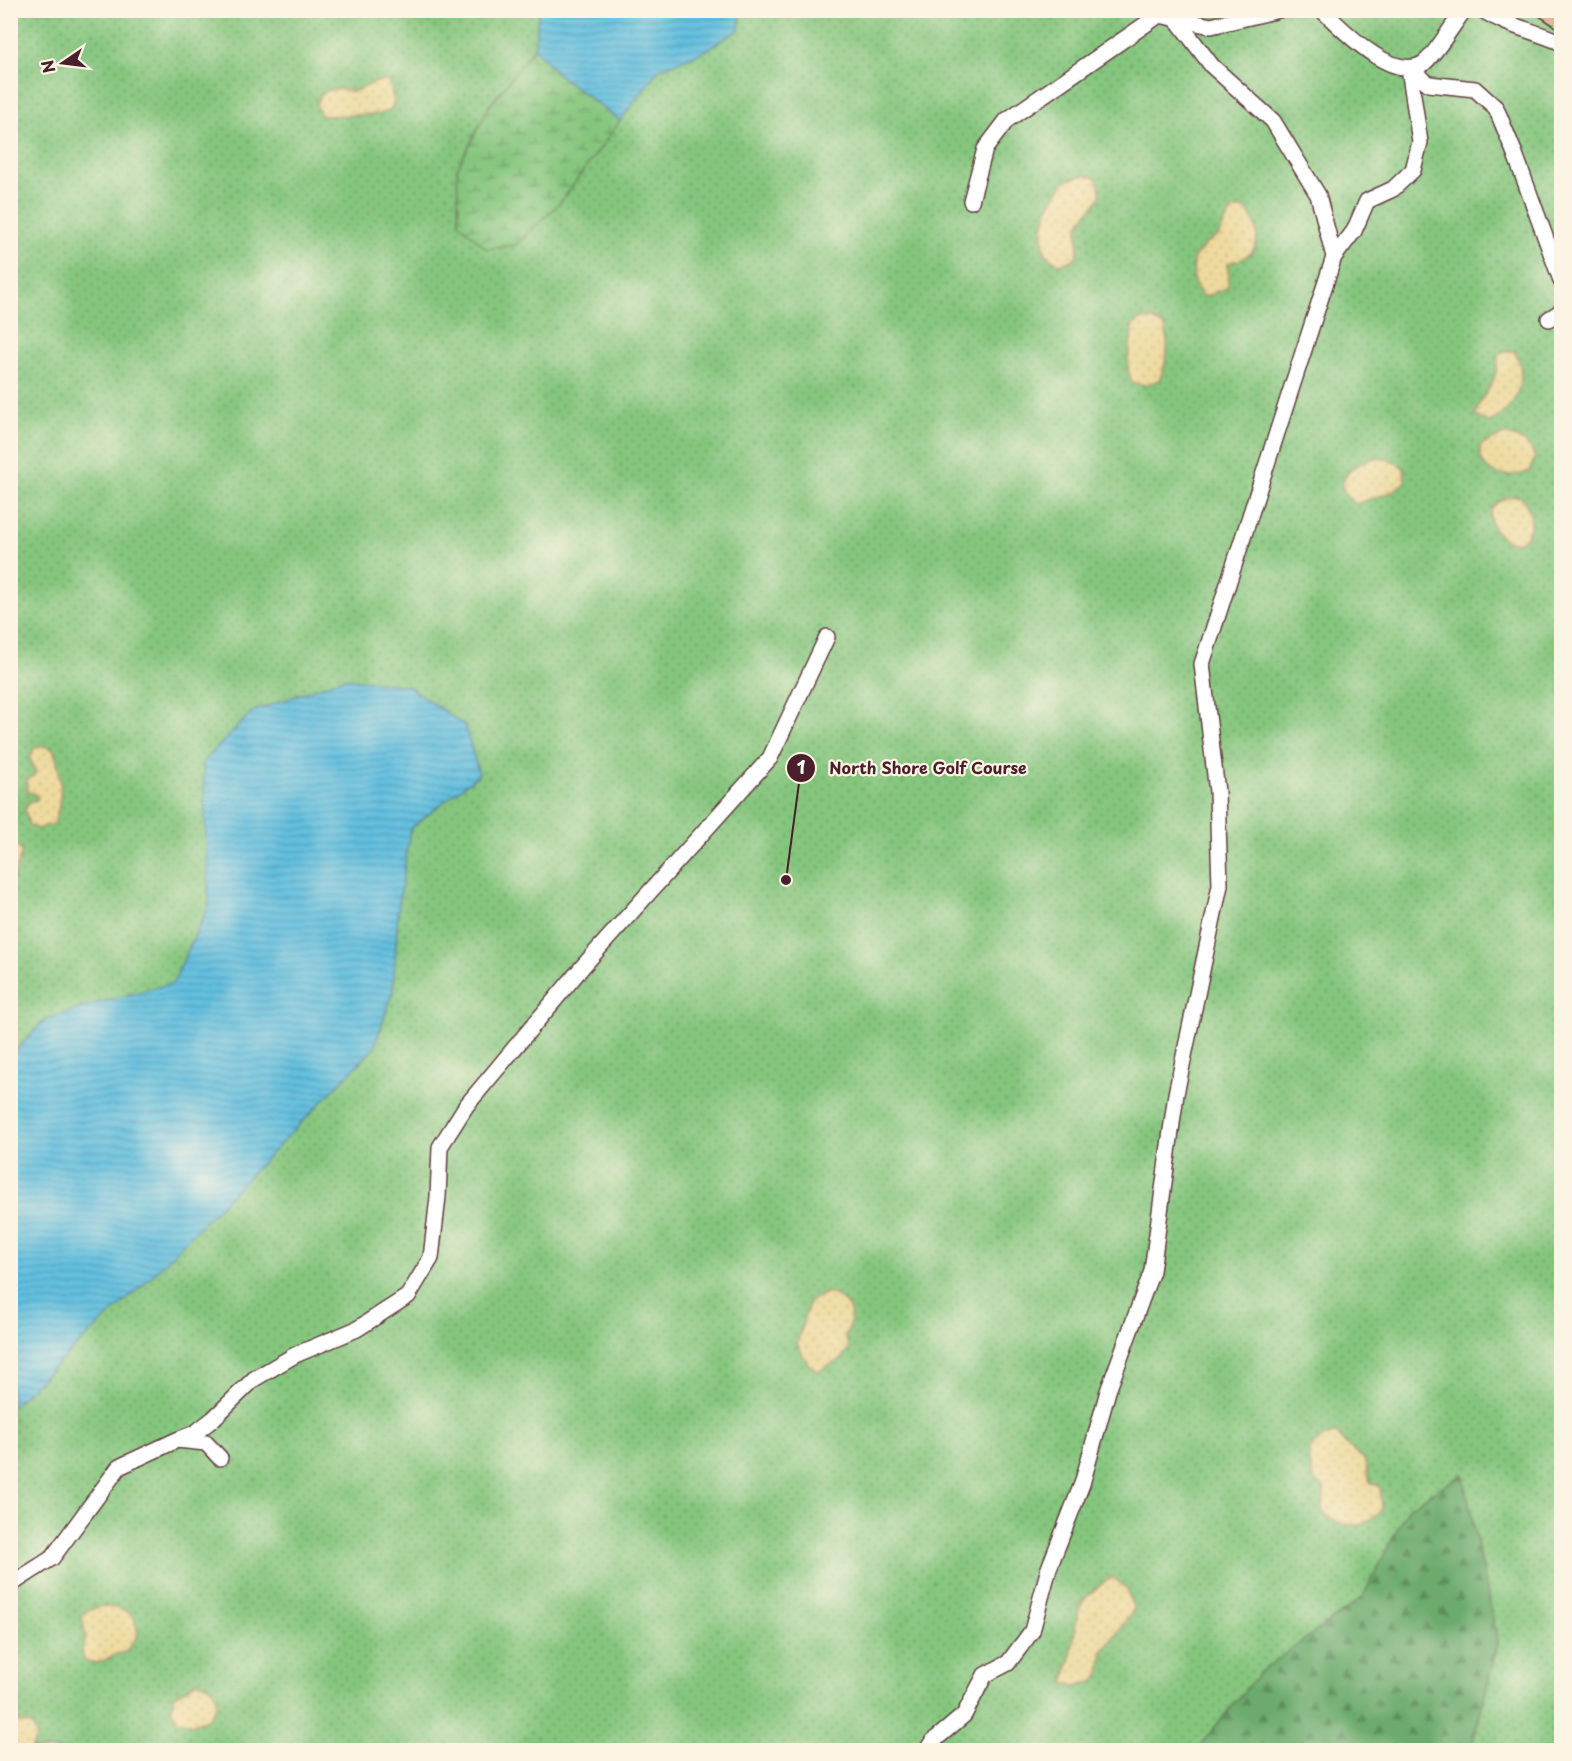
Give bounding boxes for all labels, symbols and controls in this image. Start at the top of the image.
north arrow [33,33,93,93]
text: N [34,58,61,76]
callout: North Shore Golf Course [786,751,1040,785]
text: 1 [797,753,806,780]
text: North Shore Golf Course [829,755,1027,779]

